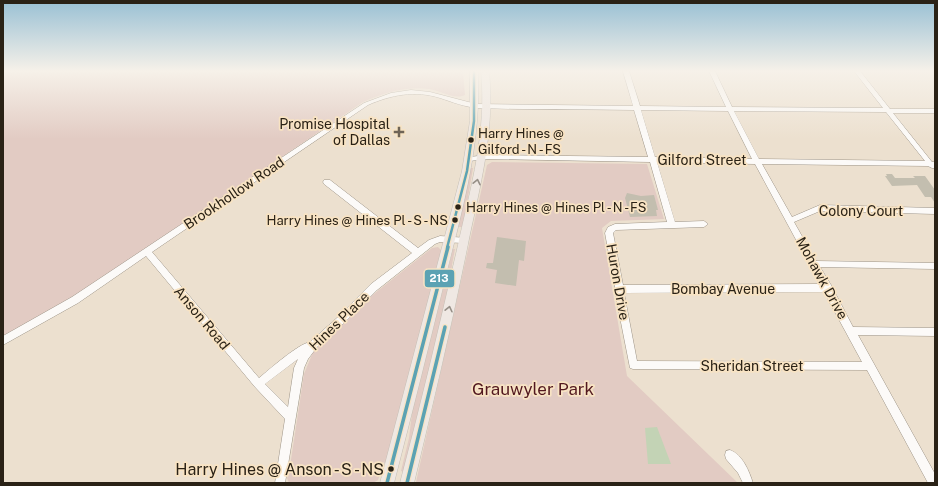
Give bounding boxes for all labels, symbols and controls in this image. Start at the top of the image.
place label: Promise Hospital of Dallas [279,116,390,148]
marker: Promise Hospital of Dallas [393,126,405,138]
place label: Harry Hines @ Gilford - N - FS [478,126,564,157]
marker: Harry Hines @ Gilford - N - FS [466,135,476,145]
street label: Gilford Street [657,152,747,168]
street label: Brookhollow Road [181,153,287,233]
one-way arrow [473,179,481,185]
place label: Harry Hines @ Hines Pl - N - FS [466,200,646,215]
marker: Harry Hines @ Hines Pl - N - FS [453,202,463,212]
street label: Colony Court [819,203,903,219]
place label: Harry Hines @ Hines Pl - S - NS [267,213,448,228]
marker: Harry Hines @ Hines Pl - S - NS [450,215,460,225]
street label: Mohawk Drive [793,234,851,322]
street label: Huron Drive [603,243,633,321]
line badge: 213 [424,269,455,288]
text: 213 [429,272,449,284]
street label: Bombay Avenue [671,281,775,297]
street label: Anson Road [171,283,233,353]
street label: Hines Place [306,288,372,354]
one-way arrow [445,306,453,312]
street label: Sheridan Street [701,358,803,374]
park label: Grauwyler Park [472,379,594,399]
place label: Harry Hines @ Anson - S - NS [175,460,384,479]
marker: Harry Hines @ Anson - S - NS [386,464,396,474]

